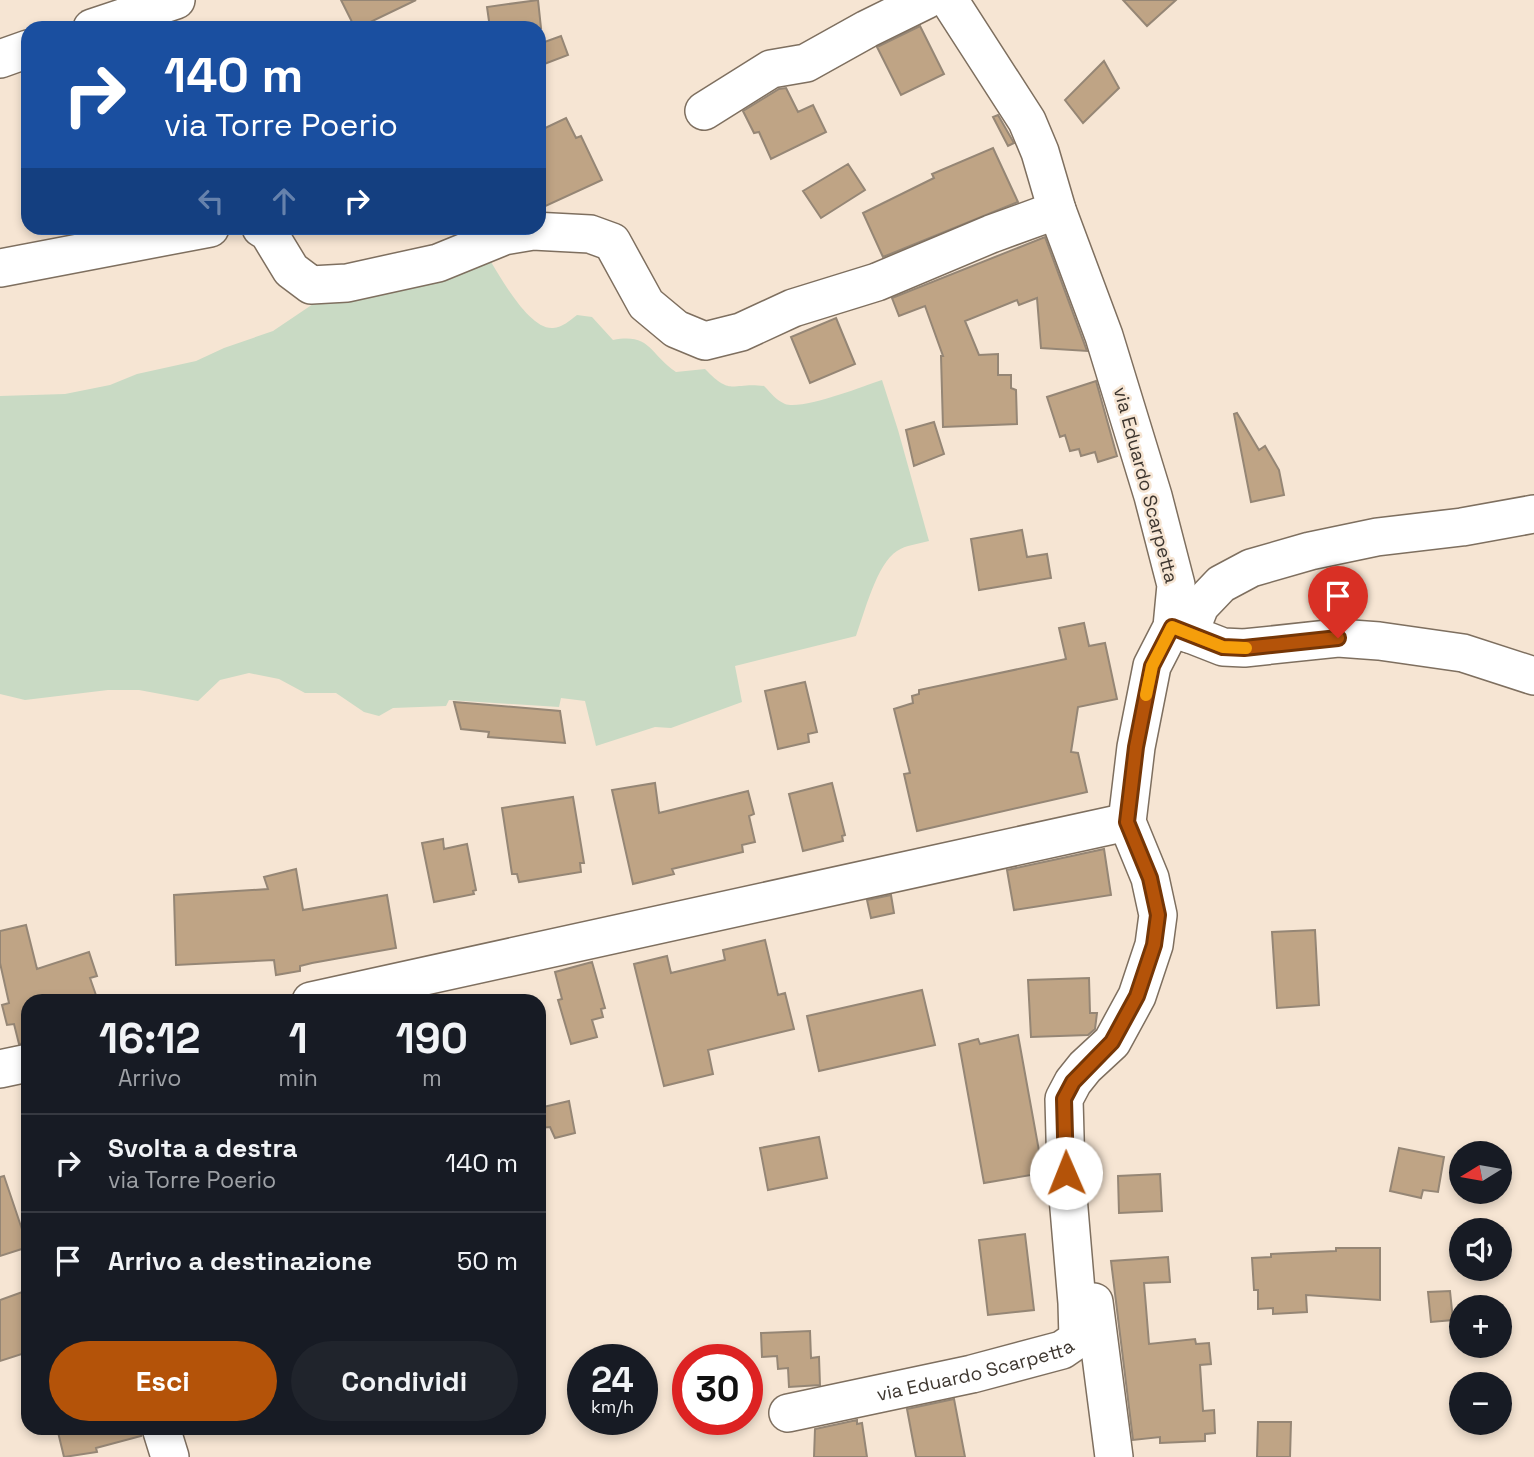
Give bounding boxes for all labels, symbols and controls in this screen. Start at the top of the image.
text: 140 m [164,44,303,106]
icon: right [49,49,140,140]
text: via Torre Poerio [164,105,398,145]
icon: left [192,182,230,220]
icon: ahead [265,182,303,220]
icon: right [338,182,376,220]
street label: via Eduardo Scarpetta [1108,384,1184,586]
pin [1308,566,1368,638]
icon: arrive [1319,577,1357,615]
text: 16:12 [99,1012,200,1065]
text: 1 [289,1012,308,1065]
text: 190 [396,1012,468,1065]
text: Arrivo [118,1063,181,1093]
text: min [278,1063,318,1093]
text: m [422,1063,442,1093]
text: Svolta a destra [108,1131,297,1165]
position arrow [1029,1136,1103,1210]
north arrow [1449,1141,1512,1204]
map controls [1449,1141,1512,1435]
icon: right [49,1144,87,1182]
text: 140 m [445,1146,518,1180]
text: via Torre Poerio [108,1165,276,1195]
button: sound [1449,1218,1512,1281]
icon: arrive [49,1242,87,1280]
text: Arrivo a destinazione [108,1244,372,1278]
text: 50 m [457,1244,518,1278]
button: + [1449,1295,1512,1358]
street label: via Eduardo Scarpetta [874,1333,1079,1406]
button: Esci [49,1341,277,1421]
button: Condividi [291,1341,518,1421]
speed limit sign: 30 [672,1344,763,1435]
text: 24 [591,1358,634,1402]
button: − [1449,1372,1512,1435]
text: km/h [591,1395,634,1418]

